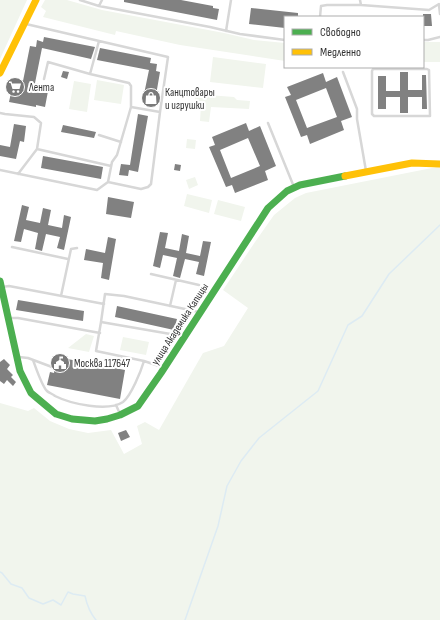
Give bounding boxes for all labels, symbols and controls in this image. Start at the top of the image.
legend [284,16,424,68]
text: Свободно [320,25,361,40]
text: Медленно [320,45,361,60]
supermarket icon: Лента [4,76,26,98]
place label: Лента [28,81,54,94]
place label: Канцтовары и игрушки [165,86,215,112]
shop icon: Канцтовары и игрушки [140,87,162,109]
street label: улица Академика Капицы [149,281,211,367]
public building icon: Москва 117647 [49,352,71,374]
place label: Москва 117647 [74,357,131,370]

